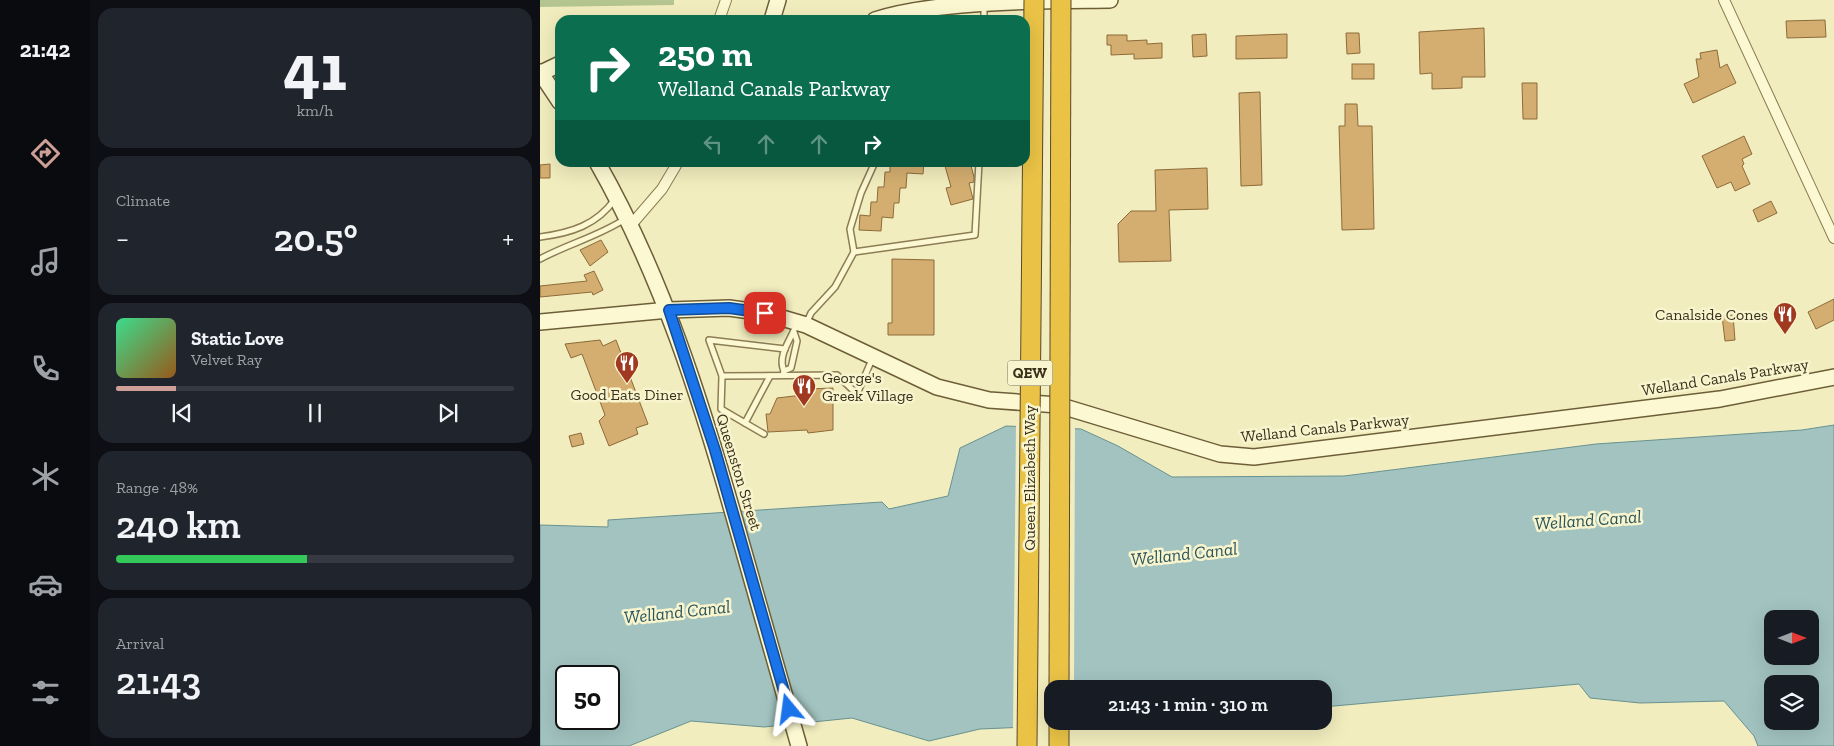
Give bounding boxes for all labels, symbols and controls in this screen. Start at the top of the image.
text: 41 [283,29,347,107]
text: 250 m [658,33,752,75]
icon: right [575,35,640,100]
text: 21:42 [20,36,70,63]
text: Welland Canals Parkway [658,75,890,102]
text: km/h [297,101,333,120]
icon: left [699,130,727,158]
icon: ahead [752,130,780,158]
icon: ahead [805,130,833,158]
icon: right [858,130,886,158]
icon: directions [28,136,63,171]
text: Climate [116,191,170,210]
text: 20.5° [273,215,358,261]
text: − [116,222,129,255]
text: + [502,222,514,255]
icon: music [28,244,63,279]
pin [744,292,786,334]
icon: arrive [751,299,779,327]
restaurant icon: Canalside Cones [1772,301,1798,335]
place label: Canalside Cones [1655,305,1768,324]
text: Static Love [191,327,284,350]
text: Velvet Ray [191,350,262,369]
restaurant icon: Good Eats Diner [614,350,640,384]
icon: phone [28,351,63,386]
street label: Welland Canals Parkway [1640,354,1811,400]
road number: QEW [1008,360,1052,386]
place label: George's Greek Village [822,368,913,405]
restaurant icon: George's Greek Village [791,373,817,407]
place label: Good Eats Diner [571,385,684,404]
icon: previous [168,399,196,427]
icon: pause [301,399,329,427]
icon: next [434,399,462,427]
street label: Queen Elizabeth Way [1020,404,1039,551]
street label: Welland Canals Parkway [1240,410,1411,446]
street label: Queenston Street [712,411,766,533]
icon: climate [28,459,63,494]
text: Range · 48% [116,478,198,497]
text: 240 km [116,502,241,548]
water label: Welland Canal [1534,505,1642,535]
water label: Welland Canal [1130,537,1238,571]
icon: car [28,567,63,602]
water label: Welland Canal [623,595,731,629]
north arrow [1764,610,1819,665]
map controls [1764,610,1819,730]
text: Arrival [116,634,164,653]
text: 21:43 [116,658,201,704]
speed limit sign: 50 [555,665,620,730]
icon: filters [28,675,63,710]
button: layers [1764,675,1819,730]
position arrow [762,682,814,734]
text: 21:43 · 1 min · 310 m [1108,693,1268,716]

